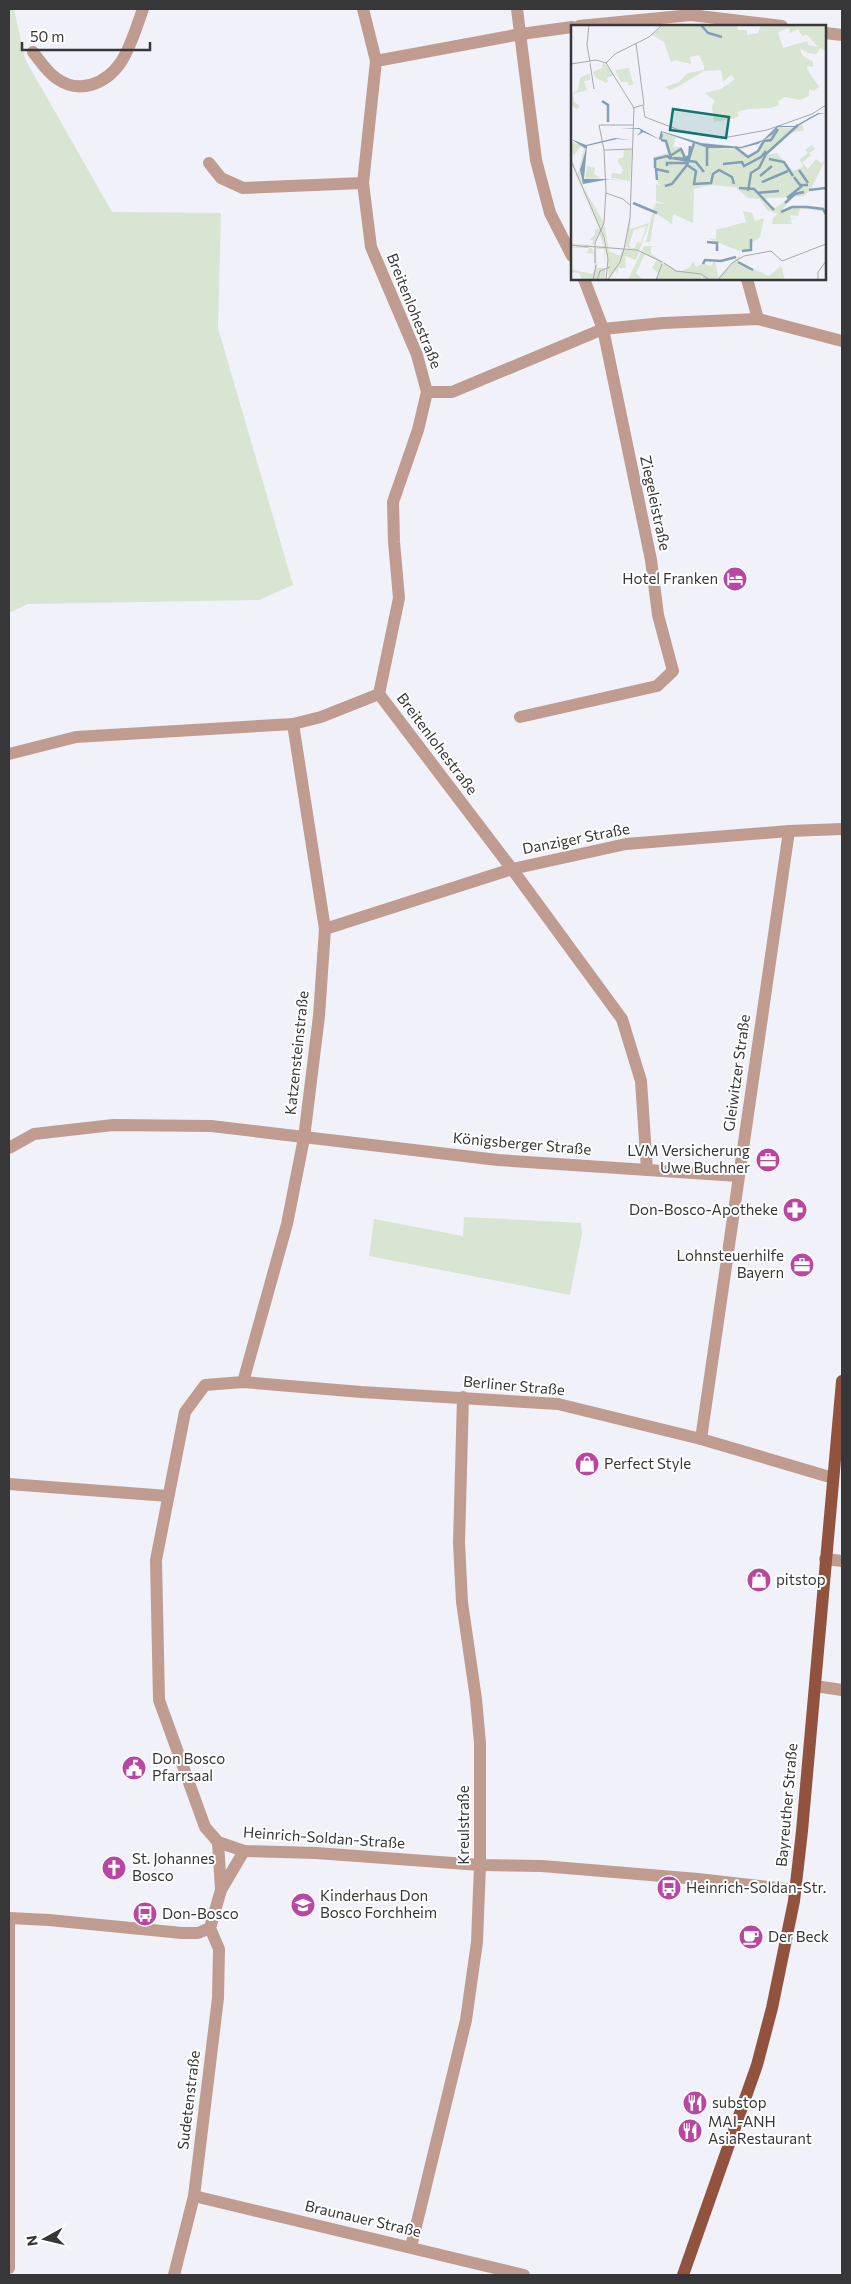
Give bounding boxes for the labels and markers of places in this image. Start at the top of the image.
hotel icon: Hotel Franken [722,566,748,592]
place label: Hotel Franken [622,569,718,587]
place label: LVM Versicherung Uwe Buchner [627,1141,750,1176]
office icon: LVM Versicherung Uwe Buchner [755,1147,781,1173]
pharmacy icon: Don-Bosco-Apotheke [782,1197,808,1223]
place label: Don-Bosco-Apotheke [629,1200,778,1218]
place label: Lohnsteuerhilfe Bayern [677,1246,784,1281]
office icon: Lohnsteuerhilfe Bayern [789,1252,815,1278]
shop icon: Perfect Style [574,1451,600,1477]
place label: Perfect Style [604,1454,691,1472]
shop icon: pitstop [746,1567,772,1593]
place label: pitstop [776,1570,826,1588]
place label: Don Bosco Pfarrsaal [152,1749,225,1784]
public building icon: Don Bosco Pfarrsaal [121,1755,147,1781]
place label: St. Johannes Bosco [132,1849,215,1884]
church icon: St. Johannes Bosco [101,1855,127,1881]
bus stop icon: Heinrich-Soldan-Str. [656,1875,682,1901]
place label: Heinrich-Soldan-Str. [686,1878,826,1896]
place label: Kinderhaus Don Bosco Forchheim [320,1886,437,1921]
school or university icon: Kinderhaus Don Bosco Forchheim [290,1892,316,1918]
bus stop icon: Don-Bosco [132,1901,158,1927]
place label: Don-Bosco [162,1904,239,1922]
cafe icon: Der Beck [738,1924,764,1950]
place label: Der Beck [768,1927,829,1945]
restaurant icon: substop [682,2090,708,2116]
place label: substop [712,2093,767,2111]
place label: MAI-ANH AsiaRestaurant [708,2112,812,2147]
restaurant icon: MAI-ANH AsiaRestaurant [677,2118,703,2144]

